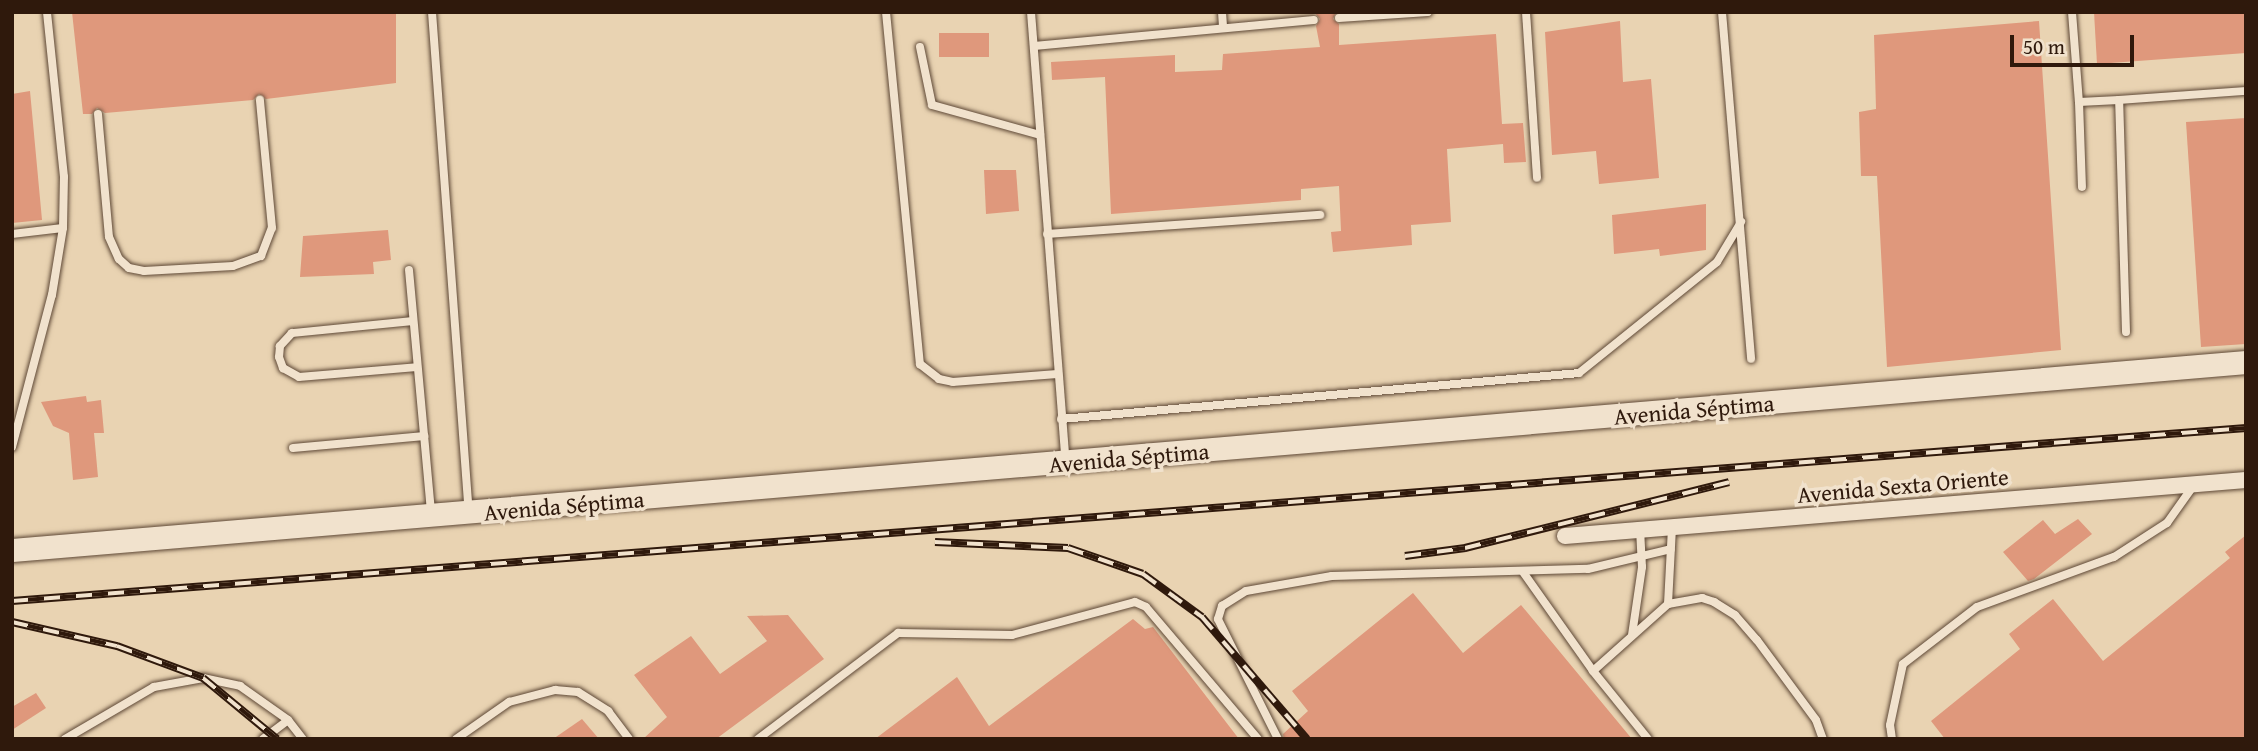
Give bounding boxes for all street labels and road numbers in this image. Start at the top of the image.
street label: Avenida Séptima [1613,389,1775,431]
street label: Avenida Séptima [1048,437,1210,479]
street label: Avenida Sexta Oriente [1796,463,2010,509]
street label: Avenida Séptima [483,485,645,527]

